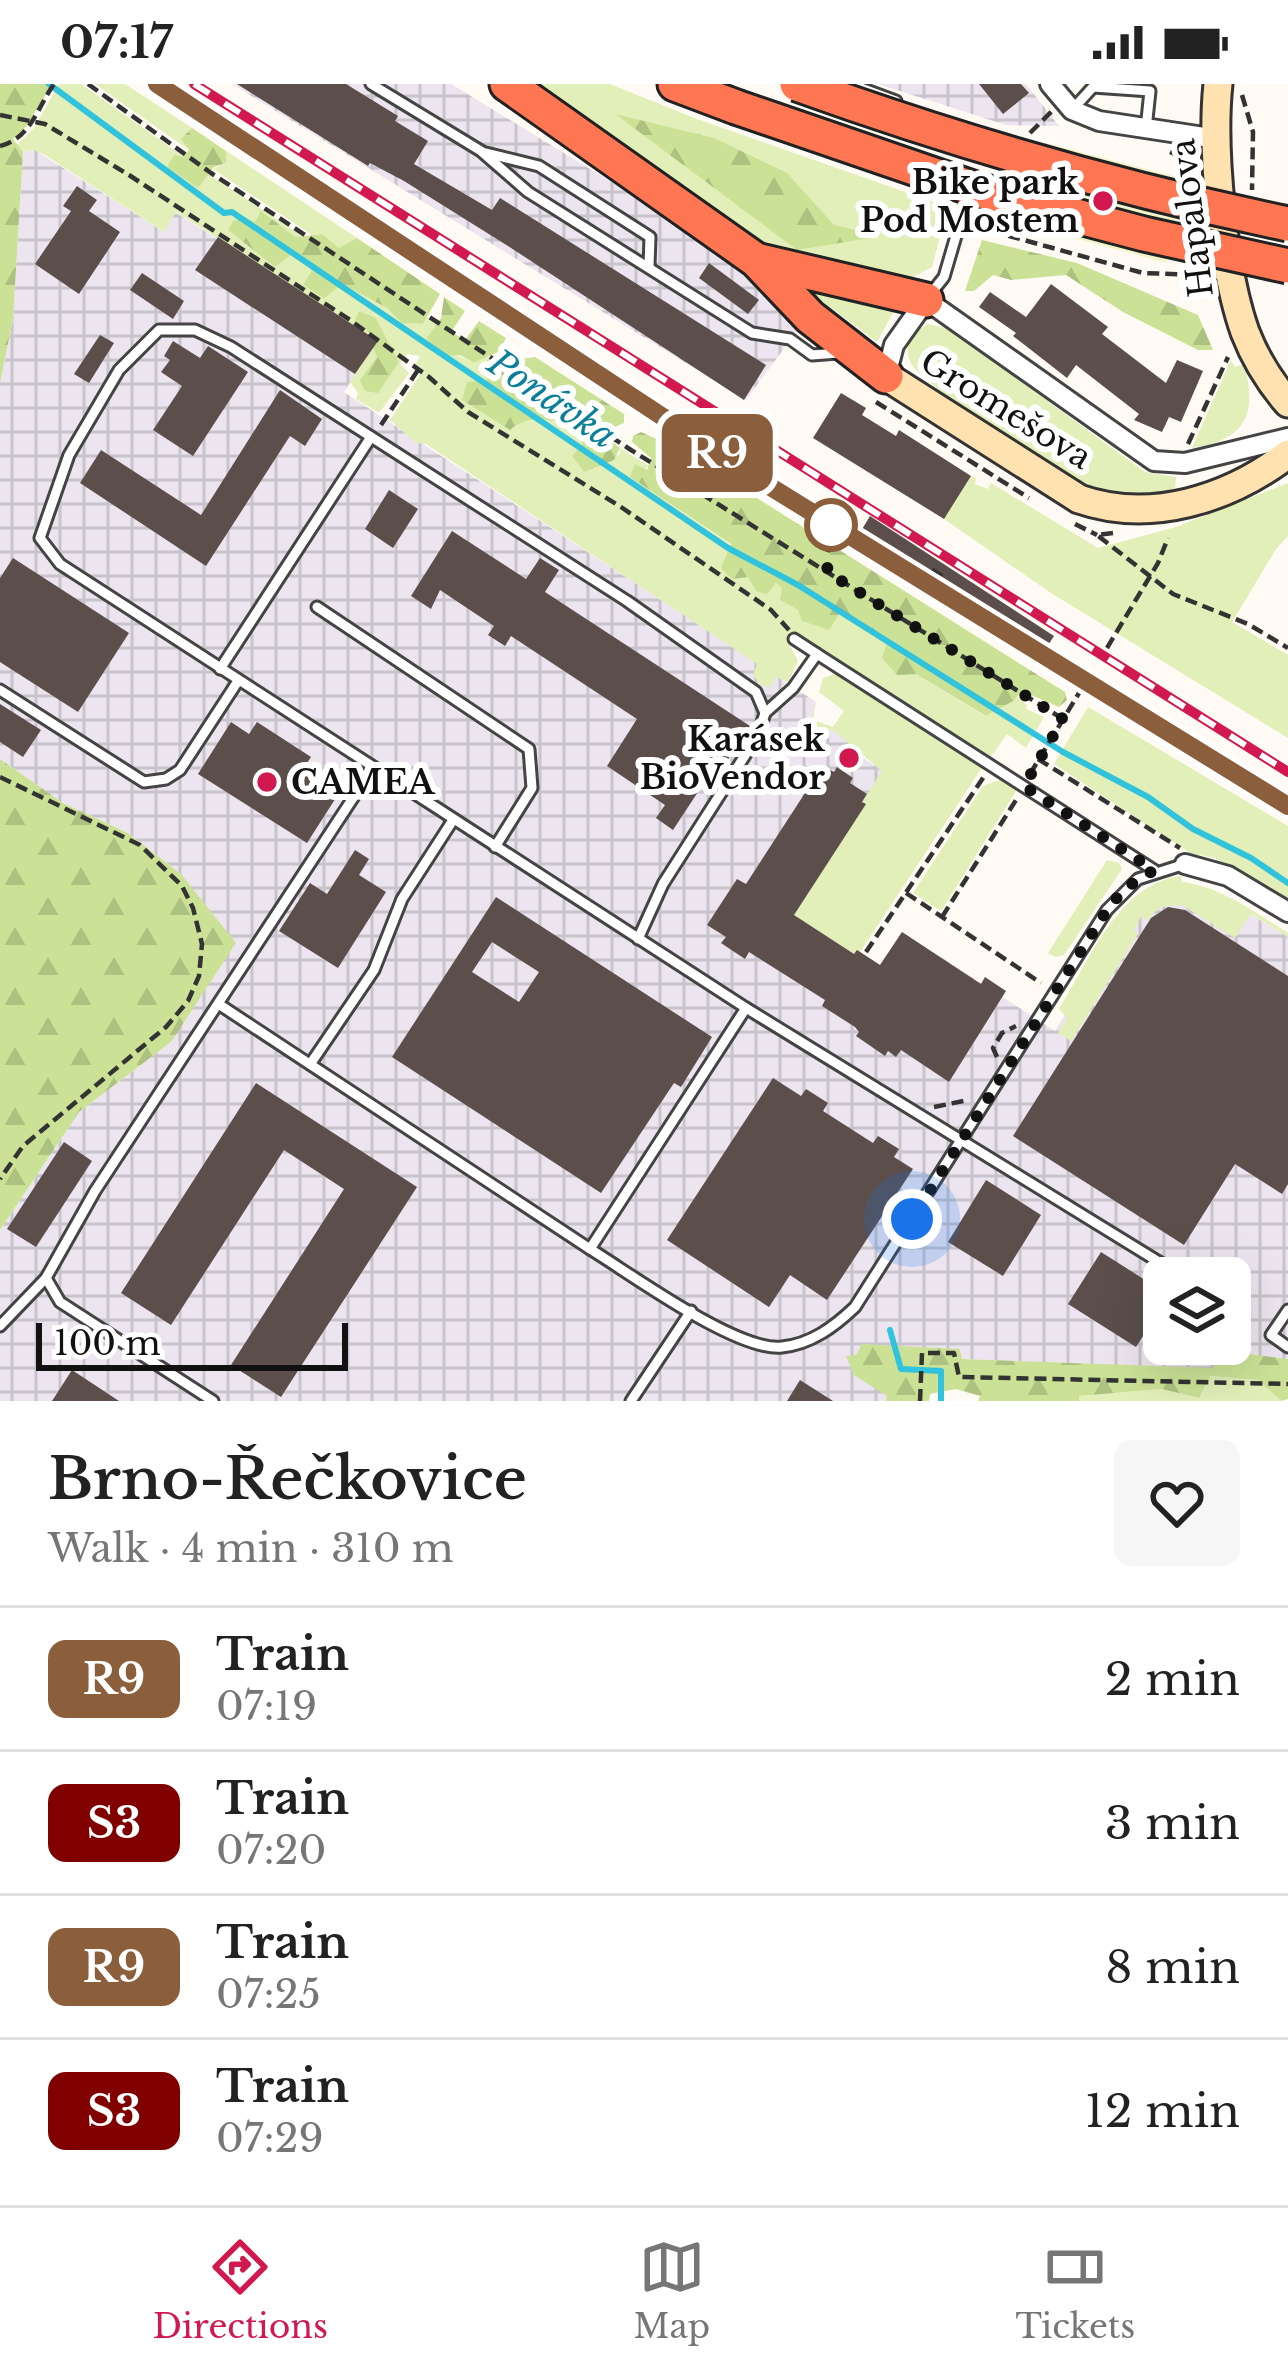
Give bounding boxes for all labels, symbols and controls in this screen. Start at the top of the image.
text: 07:17 [60,14,173,70]
street label: Hapalova [1162,136,1222,300]
place label: Bike park Pod Mostem [860,162,1080,241]
marker: Bike park Pod Mostem [1090,188,1116,214]
water label: Ponávka [479,339,625,458]
street label: Gromešova [913,340,1100,478]
line badge: R9 [663,414,771,492]
text: R9 [686,427,748,479]
unlabelled marker [806,500,856,550]
place label: Karásek BioVendor [640,719,826,798]
marker: Karásek BioVendor [836,745,862,771]
place label: CAMEA [291,762,436,803]
marker: CAMEA [254,769,280,795]
your location [882,1189,942,1249]
map controls [1143,1257,1251,1365]
button: layers [1143,1257,1251,1365]
scale bar [36,1317,348,1370]
text: 100 m [54,1323,161,1364]
button: heart [1114,1440,1240,1566]
text: Brno-Řečkovice [48,1444,527,1514]
text: Walk · 4 min · 310 m [48,1524,454,1573]
text: Train [216,1626,349,1682]
text: 2 min [1105,1651,1240,1707]
text: R9 [83,1653,145,1705]
text: 07:19 [216,1682,317,1731]
text: Train [216,1770,349,1826]
text: 3 min [1105,1795,1240,1851]
text: S3 [87,1797,141,1849]
text: 07:20 [216,1826,326,1875]
text: Train [216,1914,349,1970]
text: 8 min [1105,1939,1240,1995]
text: R9 [83,1941,145,1993]
text: 07:25 [216,1970,321,2019]
text: Train [216,2058,349,2114]
text: 12 min [1085,2083,1240,2139]
text: S3 [87,2085,141,2137]
text: 07:29 [216,2114,324,2163]
tab: Directions [153,2234,328,2347]
tab: Map [633,2234,710,2347]
tab: Tickets [1015,2234,1135,2347]

